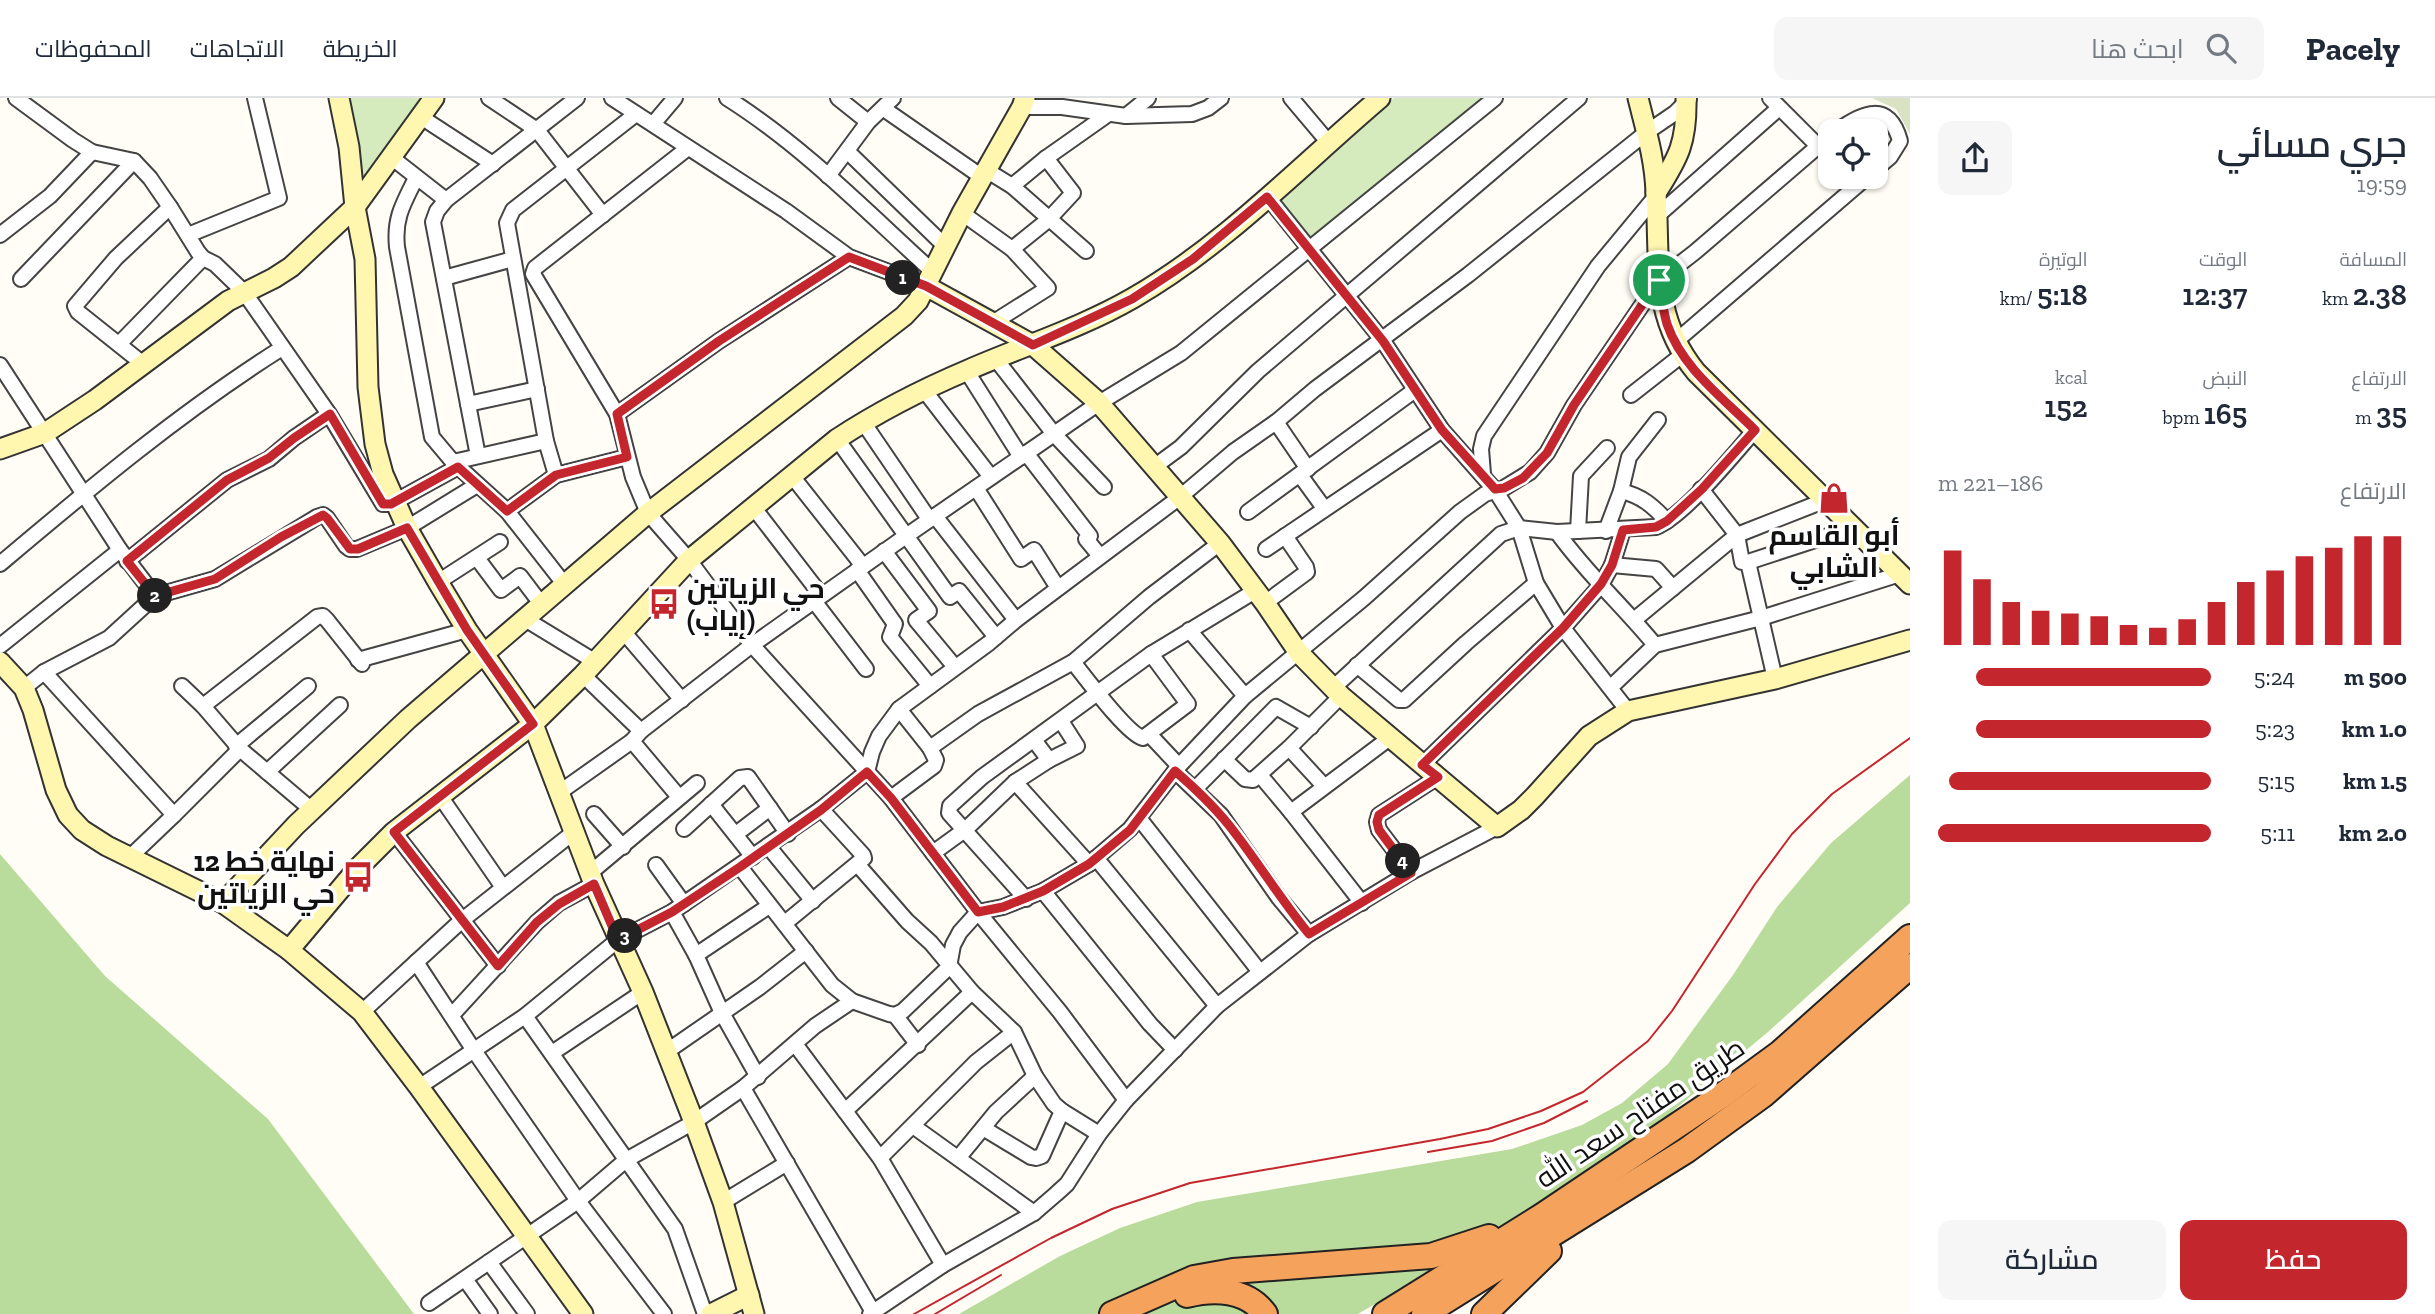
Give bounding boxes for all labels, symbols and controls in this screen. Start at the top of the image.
search box [1774,17,2264,80]
icon: search [2202,29,2240,67]
text: Pacely [2306,29,2400,68]
text: ابحث هنا [2091,33,2184,65]
text: المحفوظات [35,34,152,63]
text: الاتجاهات [190,34,285,63]
text: الخريطة [323,34,398,63]
map controls [1818,119,1888,189]
button: locate [1818,119,1888,189]
button: share [1938,121,2012,195]
text: جري مسائي [2217,121,2407,167]
text: 19:59 [2357,170,2407,198]
text: الوتيرة [2039,248,2088,271]
text: الوقت [2199,248,2247,271]
text: المسافة [2339,248,2407,271]
pin [1629,250,1689,310]
pin: 1 [886,260,920,296]
icon: arrive [1640,261,1678,299]
text: 1 [899,266,906,289]
text: 5:18 [2037,277,2088,313]
text: 12:37 [2182,277,2247,313]
text: 2.38 [2353,277,2407,313]
text: /km [2000,287,2037,310]
text: km [2322,287,2353,310]
text: kcal [2055,366,2088,389]
text: النبض [2203,367,2247,390]
text: الارتفاع [2351,367,2407,390]
text: 152 [2044,389,2088,425]
text: 165 [2204,396,2247,432]
text: 35 [2376,396,2407,432]
text: bpm [2163,406,2204,429]
text: m [2355,406,2376,429]
text: 186–221 m [1938,469,2043,497]
text: الارتفاع [2340,477,2407,505]
shop icon: أبو القاسم الشابي [1817,481,1851,515]
place label: أبو القاسم الشابي [1769,517,1899,590]
place label: حي الزياتين (إياب) [687,572,825,639]
pin: 2 [138,578,172,614]
text: 2 [149,584,160,607]
bus stop icon: حي الزياتين (إياب) [647,587,681,621]
text: 5:24 [2254,663,2295,691]
text: 500 m [2344,663,2407,691]
text: 5:23 [2255,715,2295,743]
text: 1.0 km [2342,715,2407,743]
text: 5:15 [2257,767,2295,795]
text: 1.5 km [2343,767,2407,795]
text: 5:11 [2260,819,2295,847]
text: 2.0 km [2339,819,2407,847]
pin: 4 [1386,844,1420,878]
place label: نهاية خط 12 حي الزياتين [193,845,335,916]
text: 4 [1397,849,1408,872]
bus stop icon: نهاية خط 12 حي الزياتين [341,860,375,894]
pin: 3 [608,918,642,954]
text: 3 [619,924,630,947]
street label: طريق مفتاح سعد الله [1528,1029,1752,1197]
button: مشاركة [1938,1220,2166,1300]
button: حفظ [2180,1220,2407,1300]

